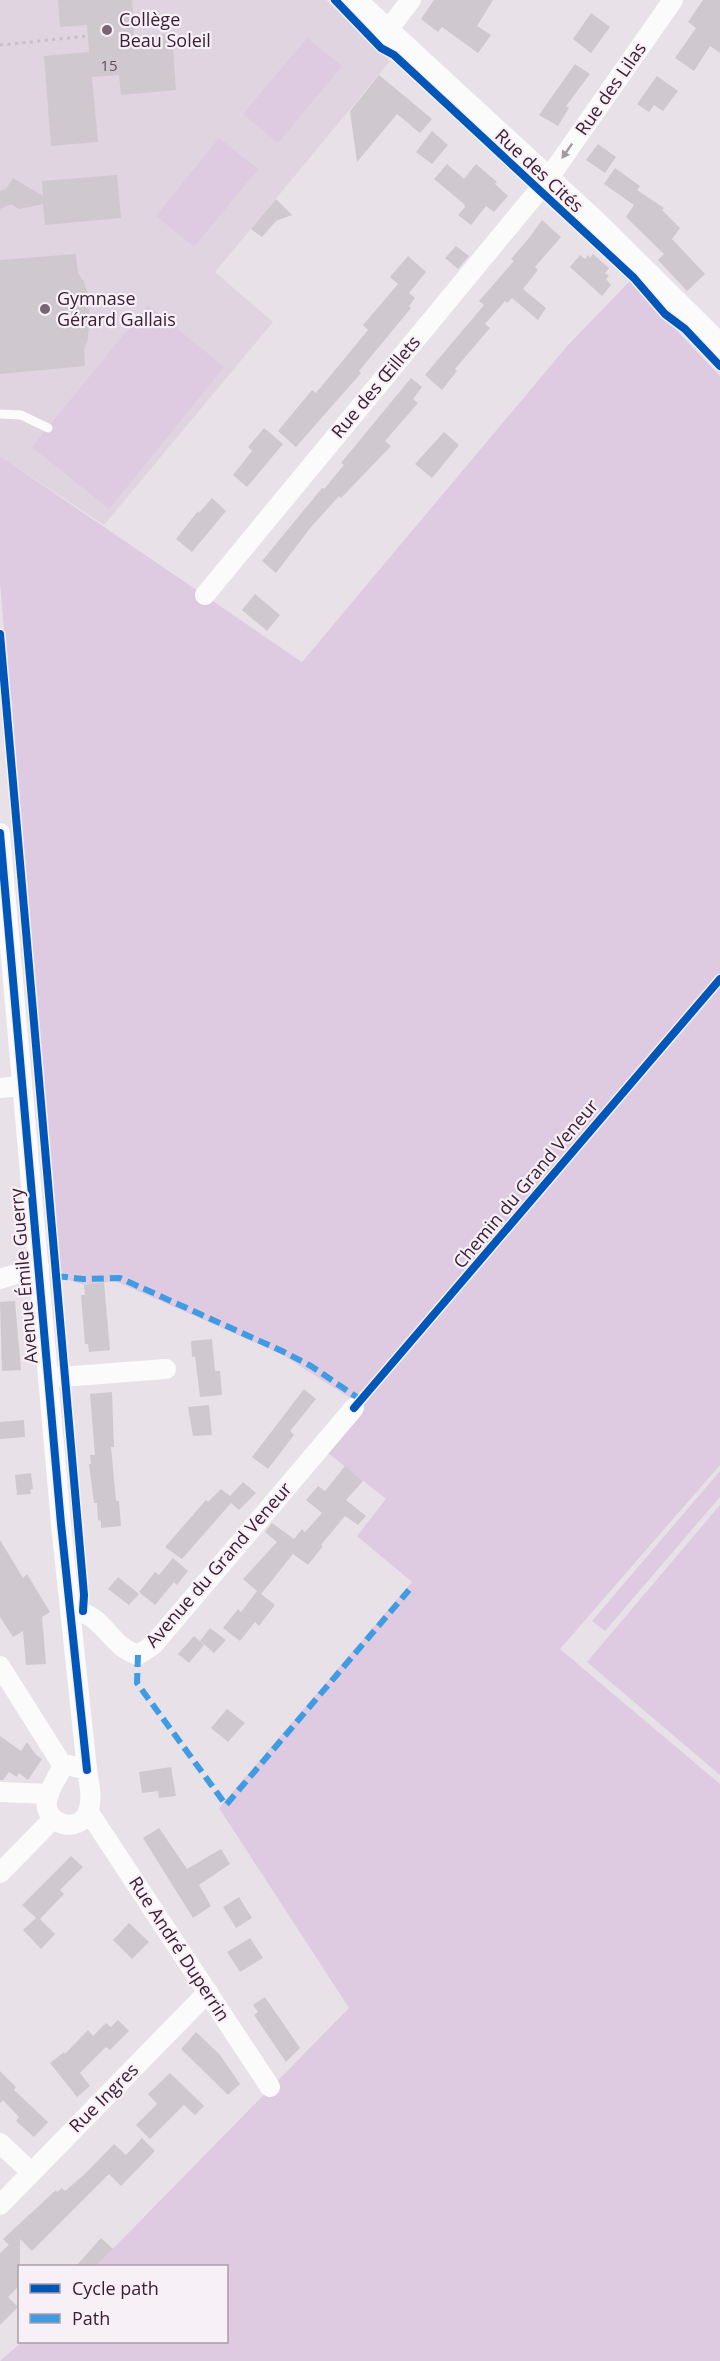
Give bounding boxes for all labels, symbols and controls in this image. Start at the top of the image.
place label: Collège Beau Soleil [119,7,211,52]
marker: Collège Beau Soleil [100,23,114,37]
street label: Rue des Lilas [569,37,651,140]
house number: 15 [100,55,118,75]
street label: Rue des Cités [490,123,589,217]
one-way arrow [562,143,573,159]
place label: Gymnase Gérard Gallais [57,286,176,331]
marker: Gymnase Gérard Gallais [38,302,52,316]
street label: Rue des Œillets [325,330,425,443]
street label: Chemin du Grand Veneur [447,1093,604,1273]
street label: Avenue Émile Guerry [3,1186,43,1365]
street label: Avenue du Grand Veneur [140,1476,297,1652]
street label: Rue André Duperrin [124,1871,236,2025]
street label: Rue Ingres [63,2057,143,2137]
legend [18,2265,228,2343]
text: Cycle path [72,2276,159,2300]
text: Path [72,2306,110,2330]

